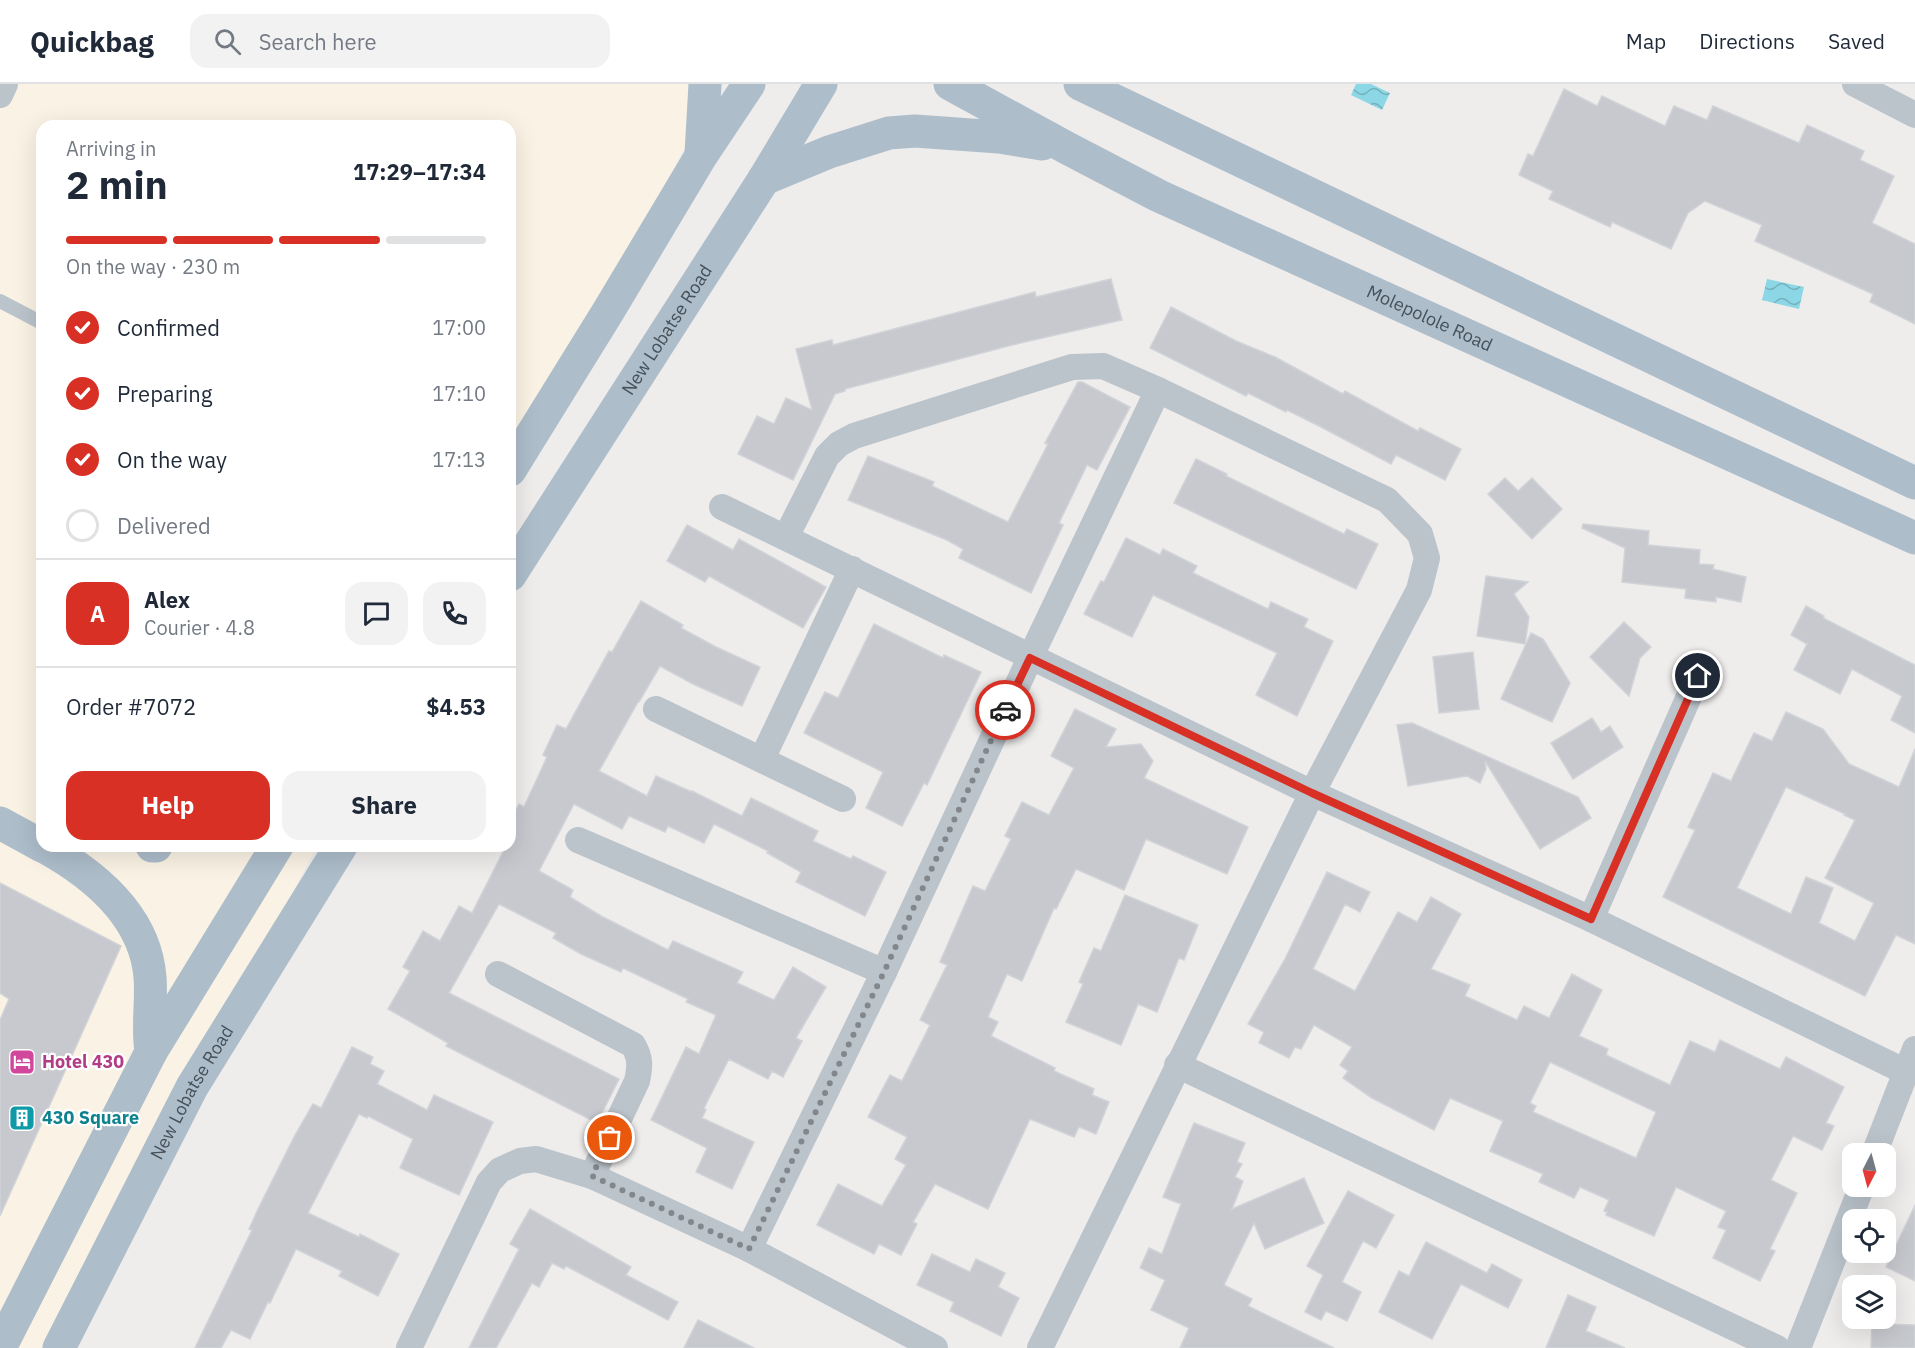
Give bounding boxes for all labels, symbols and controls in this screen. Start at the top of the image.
search box [190,14,610,68]
text: Quickbag [30,23,154,60]
icon: search [211,25,244,58]
text: Search here [259,27,377,56]
text: Map [1626,27,1666,55]
text: Directions [1699,27,1795,55]
text: Saved [1828,27,1885,55]
text: Arriving in [66,135,156,162]
text: 17:29–17:34 [353,157,486,186]
text: 2 min [66,159,168,210]
text: On the way · 230 m [66,253,240,280]
street label: New Lobatse Road [616,260,717,399]
street label: Molepolole Road [1363,279,1496,356]
icon: check [66,311,99,344]
text: Confirmed [117,313,220,342]
text: 17:00 [432,314,486,341]
icon: check [66,377,99,410]
text: Preparing [117,379,212,408]
text: 17:10 [432,380,486,407]
icon: check [66,443,99,476]
text: On the way [117,445,227,474]
text: 17:13 [432,446,486,473]
text: Delivered [117,511,211,540]
button: chat [345,582,408,645]
button: phone [423,582,486,645]
text: Alex [144,585,190,614]
text: A [90,599,105,628]
text: Courier · 4.8 [144,614,255,641]
pin [1672,650,1723,701]
icon: home [1681,659,1714,692]
courier [975,680,1035,740]
text: Order #7072 [66,692,196,721]
text: $4.53 [426,692,486,721]
icon: car [989,694,1022,727]
button: Help [66,771,270,840]
button: Share [282,771,486,840]
street label: New Lobatse Road [145,1021,238,1163]
hotel icon: Hotel 430 [7,1047,37,1077]
place label: Hotel 430 [42,1050,124,1073]
building icon: 430 Square [7,1103,37,1133]
place label: 430 Square [42,1106,139,1129]
pin [584,1112,635,1163]
icon: bag [593,1121,626,1154]
north arrow [1842,1143,1896,1197]
map controls [1842,1143,1896,1329]
button: locate [1842,1209,1896,1263]
button: layers [1842,1275,1896,1329]

